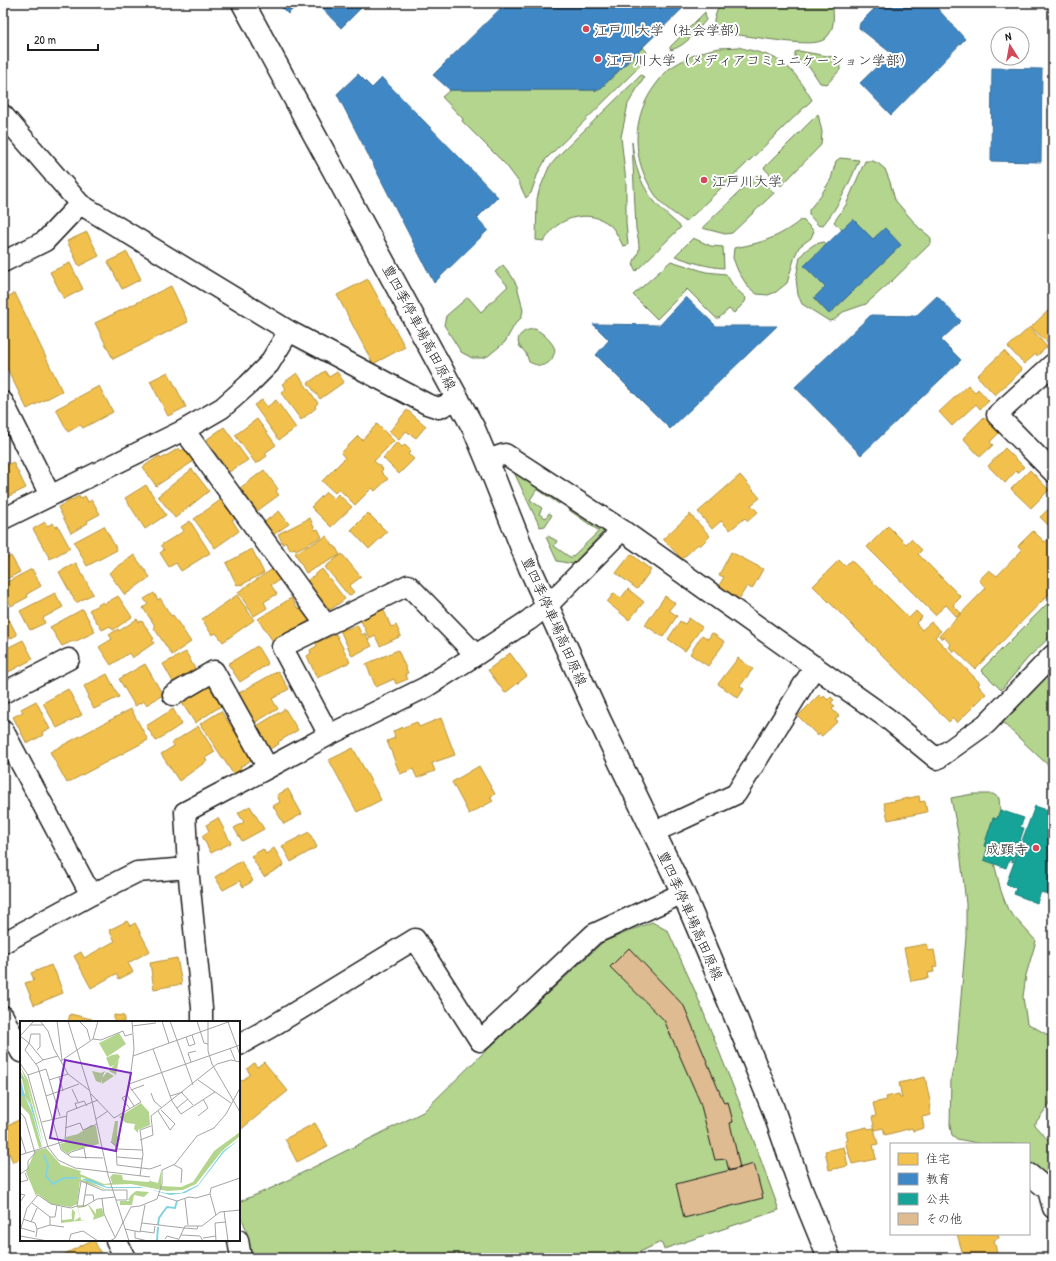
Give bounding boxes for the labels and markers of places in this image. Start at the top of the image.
place label: 江戸川大学（社会学部） [594,20,748,39]
marker: 江戸川大学（社会学部） [581,24,591,34]
place label: 江戸川大学（メディアコミュニケーション学部） [606,50,914,69]
marker: 江戸川大学（メディアコミュニケーション学部） [593,54,603,64]
place label: 江戸川大学 [712,171,782,190]
marker: 江戸川大学 [699,175,709,185]
place label: 成顕寺 [986,839,1028,858]
marker: 成顕寺 [1031,843,1041,853]

